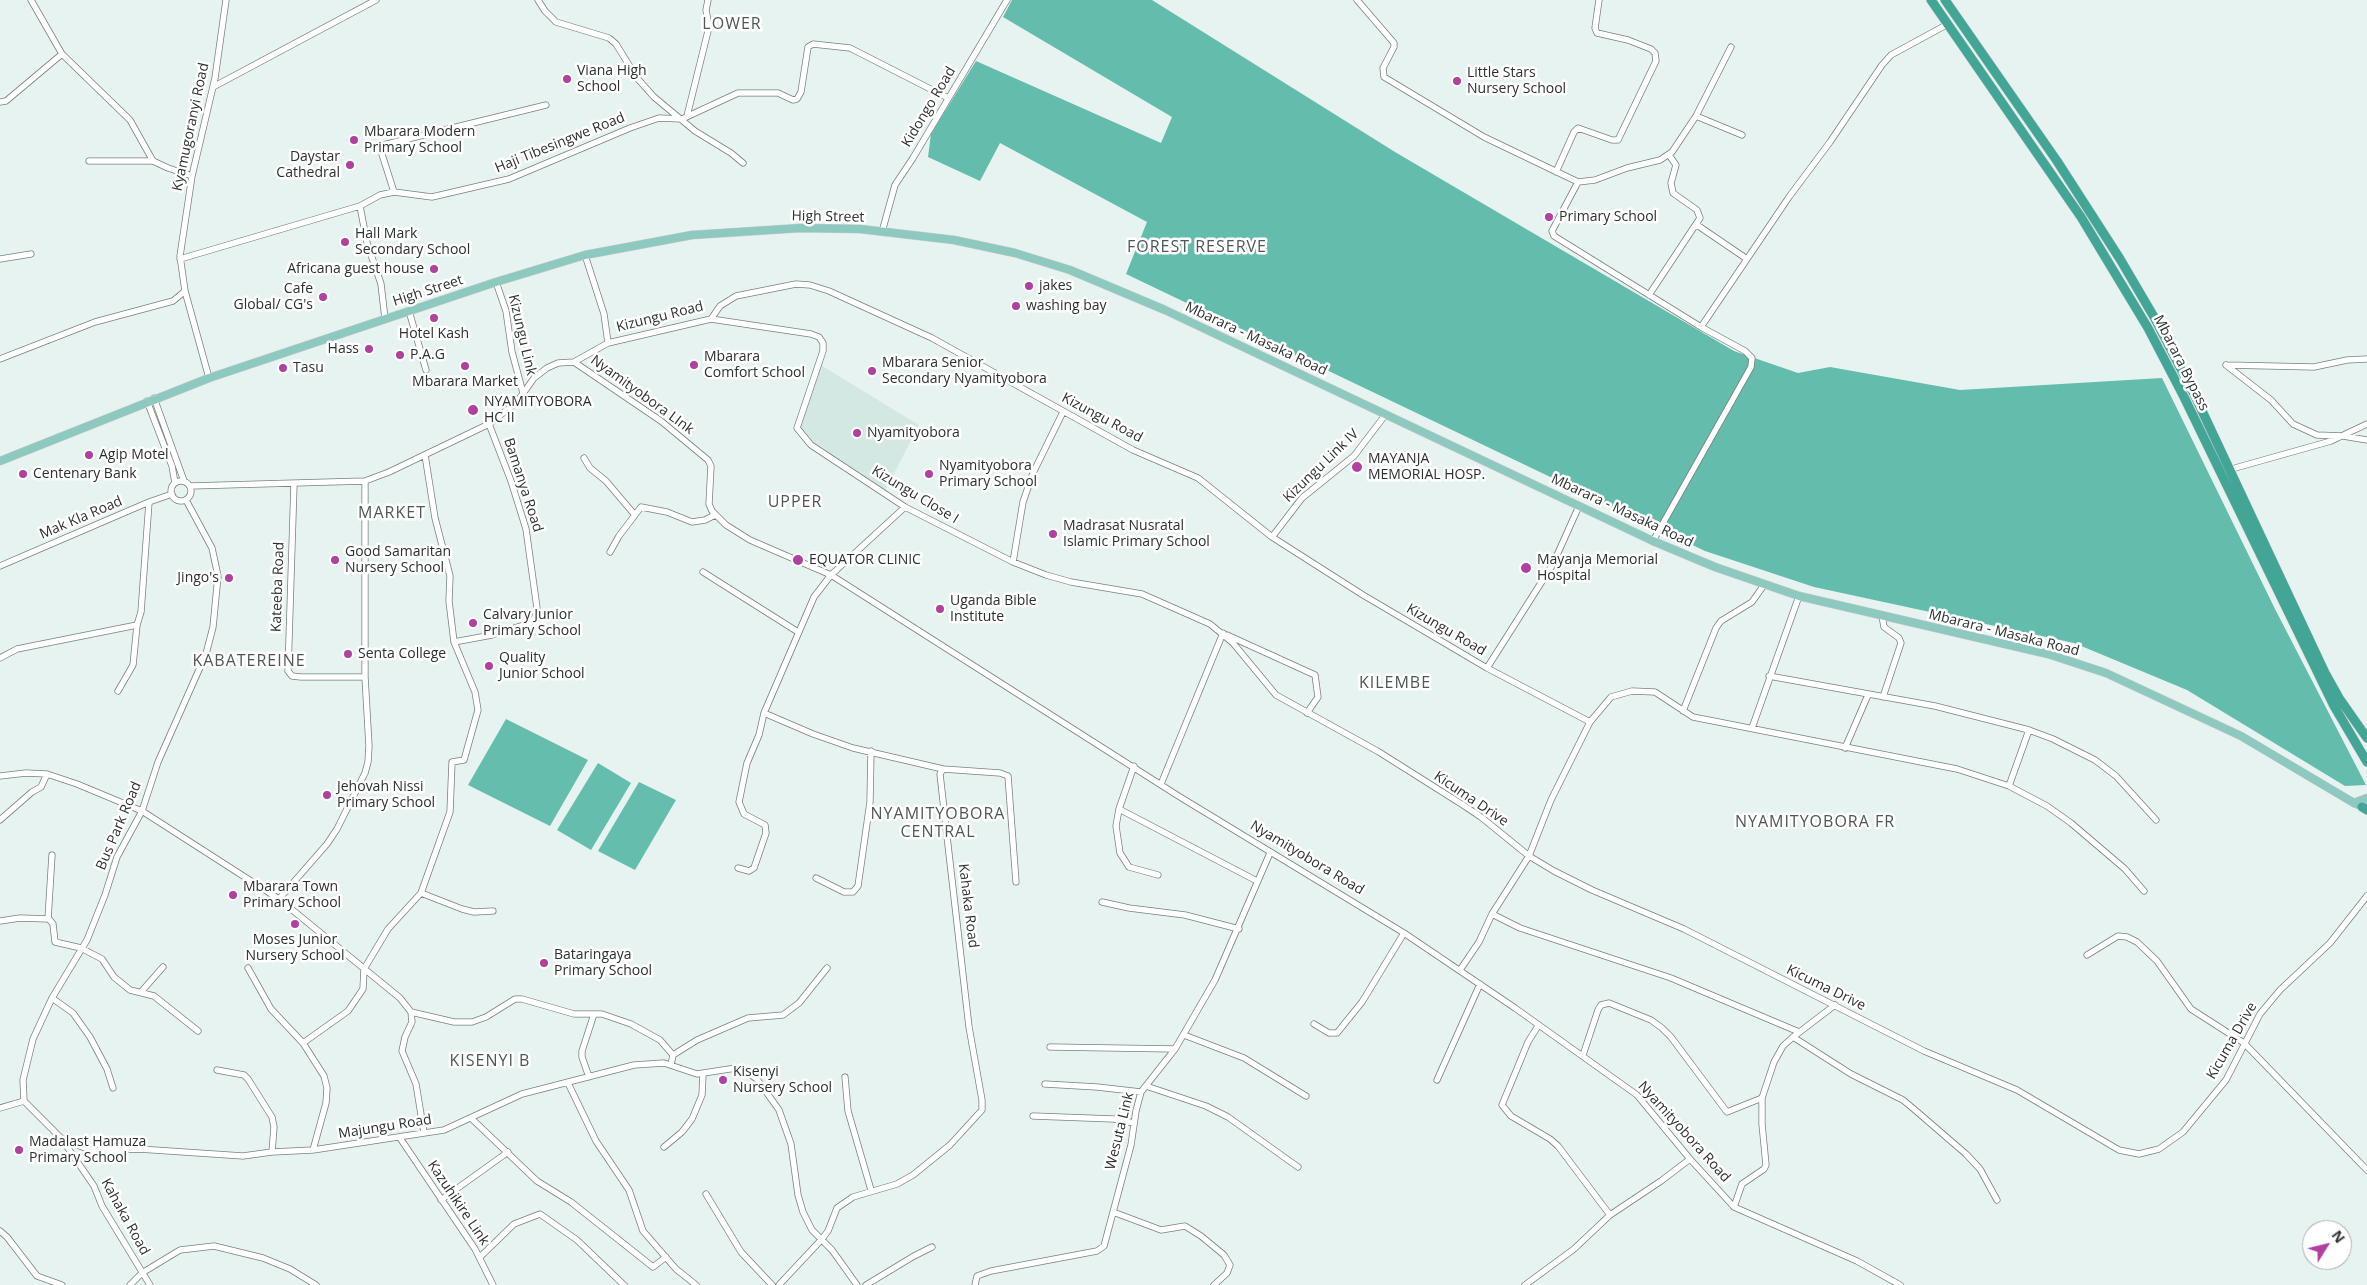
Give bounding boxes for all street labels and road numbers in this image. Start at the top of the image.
street label: Kyamugoranyi Road [169,61,213,193]
street label: Kidongo Road [898,64,960,150]
street label: Haji Tibesingwe Road [493,109,627,177]
street label: High Street [791,208,865,226]
street label: High Street [391,272,465,310]
street label: Kizungu Link [505,293,539,377]
street label: Kizungu Road [615,298,705,336]
street label: Mbarara - Masaka Road [1182,299,1330,379]
street label: Mbarara Bypass [2150,312,2212,414]
street label: Nyamityobora LInk [587,352,697,438]
street label: Kizungu Road [1059,390,1145,446]
street label: Kizungu Link IV [1280,426,1362,506]
street label: Bamanya Road [500,436,546,534]
street label: Kizungu Close I [868,462,962,528]
street label: Mbarara - Masaka Road [1548,471,1696,551]
street label: Mak Kla Road [37,493,125,543]
street label: Kateeba Road [268,542,288,632]
street label: Kizungu Road [1403,600,1489,660]
street label: Mbarara - Masaka Road [1927,606,2081,660]
street label: Kicuma Drive [1431,768,1511,830]
street label: Bus Park Road [93,779,145,873]
street label: Nyamityobora Road [1247,817,1367,899]
street label: Kahaka Road [954,863,982,949]
street label: Kicuma Drive [1784,962,1868,1014]
street label: Kicuma Drive [2203,1000,2261,1082]
street label: Nyamityobora Road [1634,1078,1734,1186]
street label: Wesuta Link [1102,1091,1138,1171]
street label: Majungu Road [337,1111,433,1143]
street label: Kazuhikire Link [423,1157,493,1249]
street label: Kahaka Road [97,1176,153,1258]

